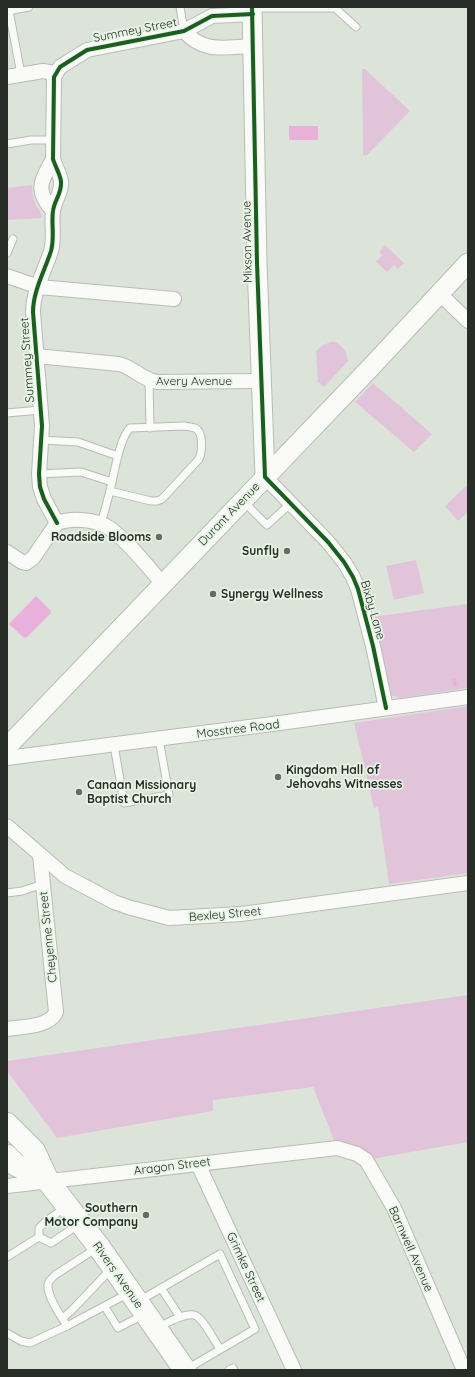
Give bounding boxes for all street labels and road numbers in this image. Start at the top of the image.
street label: Summey Street [92,14,178,45]
street label: Mixson Avenue [238,200,255,283]
street label: Summey Street [16,317,37,403]
street label: Avery Avenue [156,373,232,388]
street label: Durant Avenue [195,479,263,549]
street label: Bixby Lane [358,579,389,641]
street label: Mosstree Road [196,716,280,741]
street label: Cheyenne Street [35,891,60,983]
street label: Bexley Street [188,903,262,924]
street label: Aragon Street [133,1153,211,1178]
street label: Barnwell Avenue [386,1204,437,1294]
street label: Grimke Street [224,1229,269,1304]
street label: Rivers Avenue [90,1238,147,1311]

